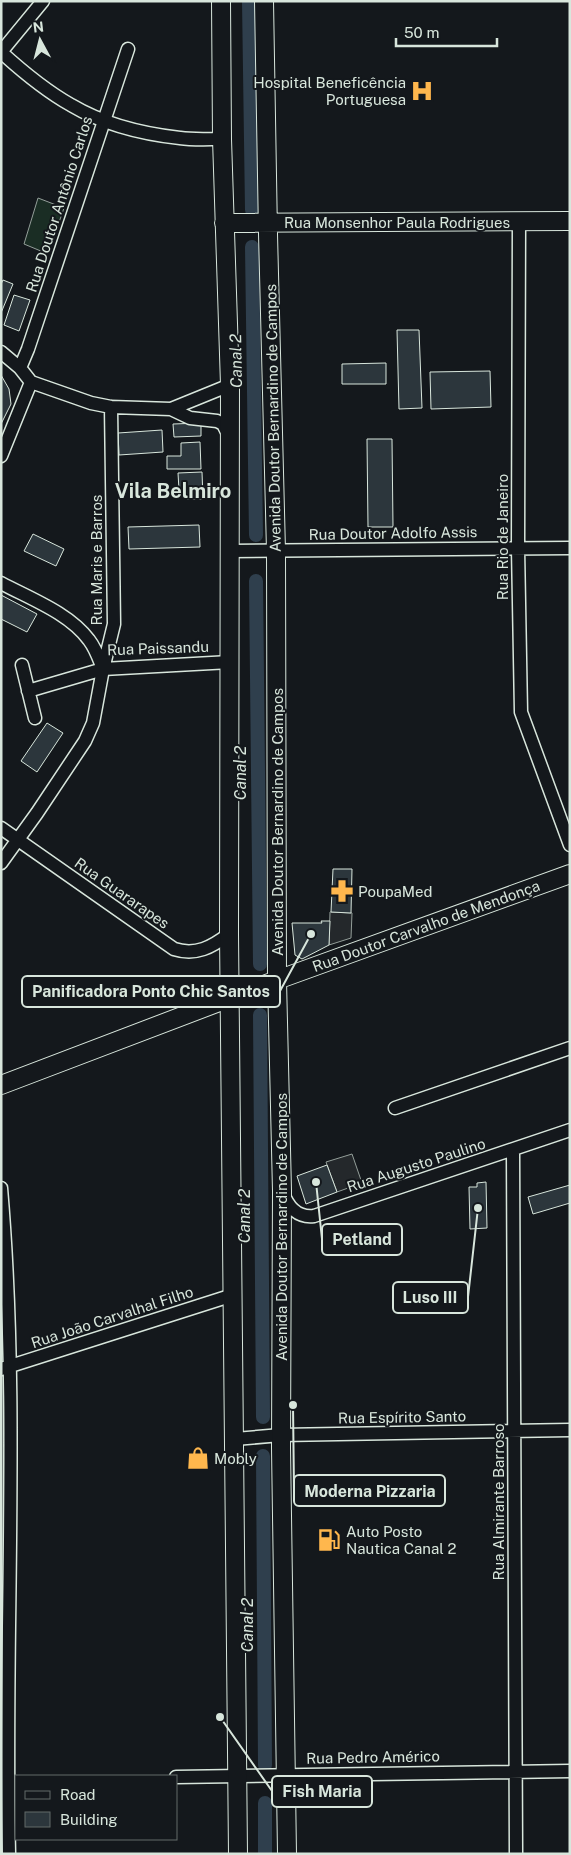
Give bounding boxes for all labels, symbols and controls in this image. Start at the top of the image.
north arrow [15,15,65,65]
scale bar [396,15,497,47]
text: N [32,18,45,36]
text: 50 m [404,24,439,41]
place label: Hospital Beneficência Portuguesa [253,74,406,108]
hospital icon: Hospital Beneficência Portuguesa [409,78,435,104]
street label: Rua Doutor Antônio Carlos [22,114,96,294]
street label: Rua Monsenhor Paula Rodrigues [284,214,510,231]
street label: Avenida Doutor Bernardino de Campos [262,284,284,552]
water label: Canal 2 [226,333,246,388]
street label: Rua Rio de Janeiro [494,474,511,600]
district label: Vila Belmiro [115,479,231,503]
street label: Rua Maris e Barros [88,495,105,625]
street label: Rua Doutor Adolfo Assis [309,523,477,543]
street label: Rua Paissandu [107,638,209,658]
street label: Avenida Doutor Bernardino de Campos [269,688,286,956]
water label: Canal 2 [231,745,250,800]
street label: Rua Guararapes [71,854,173,932]
street label: Rua Doutor Carvalho de Mendonça [310,877,542,975]
pharmacy icon: PoupaMed [329,878,355,904]
place label: PoupaMed [358,883,432,900]
callout: Panificadora Ponto Chic Santos [22,976,280,1007]
text: Panificadora Ponto Chic Santos [32,982,270,1001]
street label: Avenida Doutor Bernardino de Campos [273,1093,290,1361]
street label: Rua Augusto Paulino [345,1135,487,1195]
water label: Canal 2 [235,1188,254,1243]
callout: Petland [322,1224,402,1255]
text: Petland [332,1230,392,1249]
callout: Luso III [393,1282,468,1313]
street label: Rua João Carvalhal Filho [29,1283,195,1351]
text: Luso III [403,1288,457,1307]
street label: Rua Espírito Santo [338,1407,466,1427]
street label: Rua Almirante Barroso [490,1424,507,1580]
shop icon: Mobly [185,1445,211,1471]
place label: Mobly [214,1450,257,1467]
callout: Moderna Pizzaria [294,1475,445,1506]
text: Moderna Pizzaria [304,1482,436,1501]
place label: Auto Posto Nautica Canal 2 [346,1523,456,1557]
fuel station icon: Auto Posto Nautica Canal 2 [316,1527,342,1553]
water label: Canal 2 [238,1597,257,1652]
street label: Rua Pedro Américo [306,1747,440,1767]
legend [15,1775,178,1840]
callout: Fish Maria [272,1776,372,1807]
text: Fish Maria [282,1782,362,1801]
text: Road [60,1786,96,1803]
text: Building [60,1811,118,1828]

